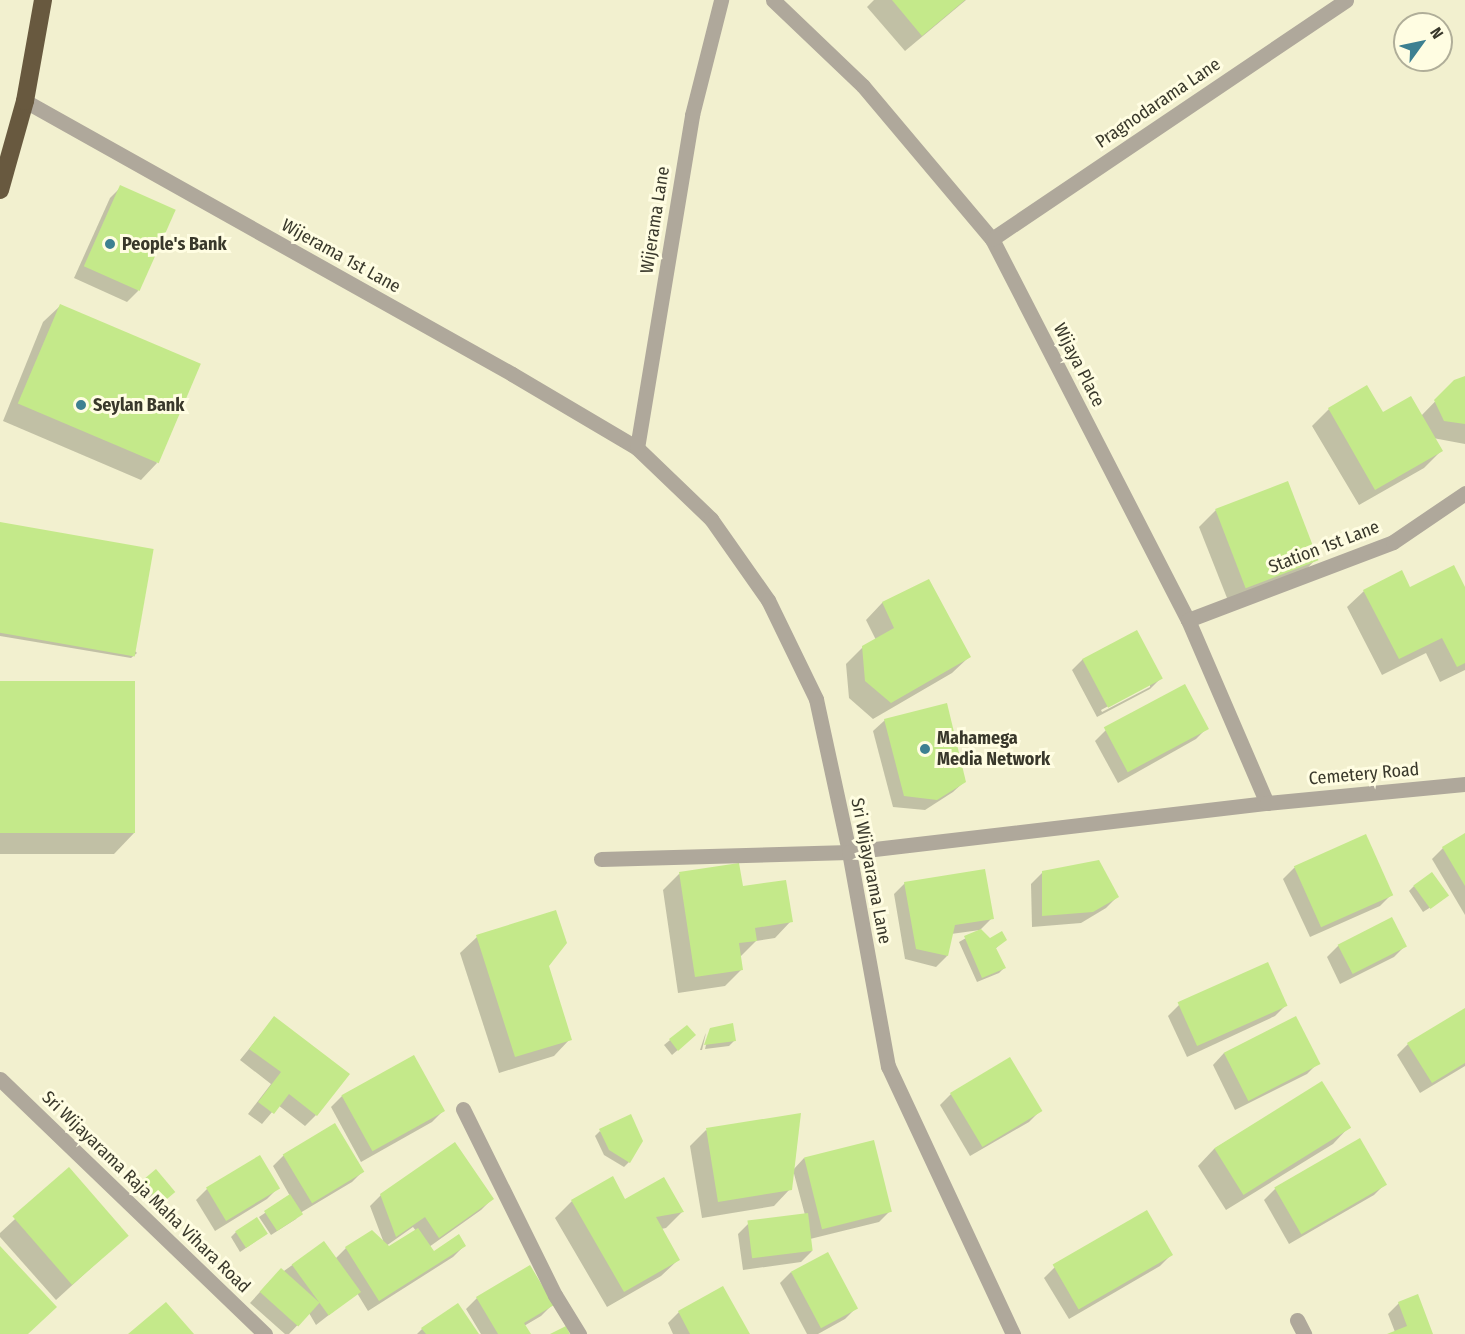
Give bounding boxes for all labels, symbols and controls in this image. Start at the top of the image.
north arrow [1393,12,1453,72]
text: N [1426,24,1447,42]
street label: Pragnodarama Lane [1092,53,1224,153]
street label: Wijerama Lane [636,165,674,275]
street label: Wijerama 1st Lane [278,214,404,298]
place label: People's Bank [122,233,227,255]
marker: People's Bank [103,237,117,251]
street label: Wijaya Place [1049,320,1109,410]
place label: Seylan Bank [93,394,184,416]
marker: Seylan Bank [74,398,88,412]
street label: Station 1st Lane [1266,516,1382,578]
place label: Mahamega Media Network [937,728,1050,771]
marker: Mahamega Media Network [918,742,932,756]
street label: Cemetery Road [1308,758,1420,790]
street label: Sri Wijayarama Lane [846,796,896,946]
street label: Sri Wijayarama Raja Maha Vihara Road [37,1087,255,1297]

